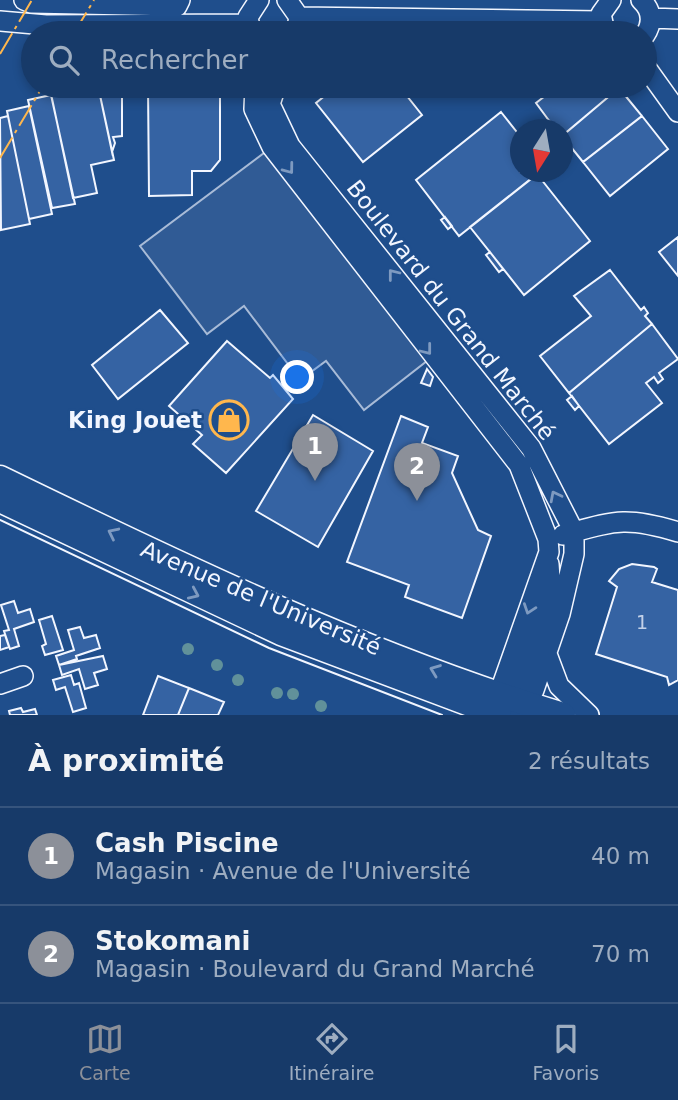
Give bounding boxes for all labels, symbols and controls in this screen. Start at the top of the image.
search box [21,21,657,98]
icon: search [45,41,83,79]
text: Rechercher [101,45,248,75]
north arrow [510,119,573,182]
one-way arrow [281,161,293,174]
street label: Boulevard du Grand Marché [342,175,560,445]
one-way arrow [388,269,401,281]
one-way arrow [418,342,431,354]
your location [280,360,314,394]
shop icon: King Jouet [208,399,250,441]
place label: King Jouet [68,407,202,433]
pin: 1 [292,423,338,481]
pin: 2 [394,443,440,501]
one-way arrow [550,491,564,503]
one-way arrow [108,528,120,542]
street label: Avenue de l'Université [137,536,385,660]
one-way arrow [187,586,199,600]
one-way arrow [523,603,537,615]
house number: 1 [636,611,648,633]
one-way arrow [429,664,441,678]
text: À proximité [28,743,224,778]
text: 2 résultats [528,748,650,774]
text: Cash Piscine [95,828,279,858]
text: 1 [43,843,59,869]
text: 40 m [591,843,650,869]
text: Magasin · Avenue de l'Université [95,858,471,884]
text: Stokomani [95,926,251,956]
text: 2 [43,941,59,967]
text: 70 m [591,941,650,967]
text: Magasin · Boulevard du Grand Marché [95,956,535,982]
tab: Carte [79,1020,131,1084]
tab: Itinéraire [289,1020,375,1084]
tab: Favoris [532,1020,599,1084]

